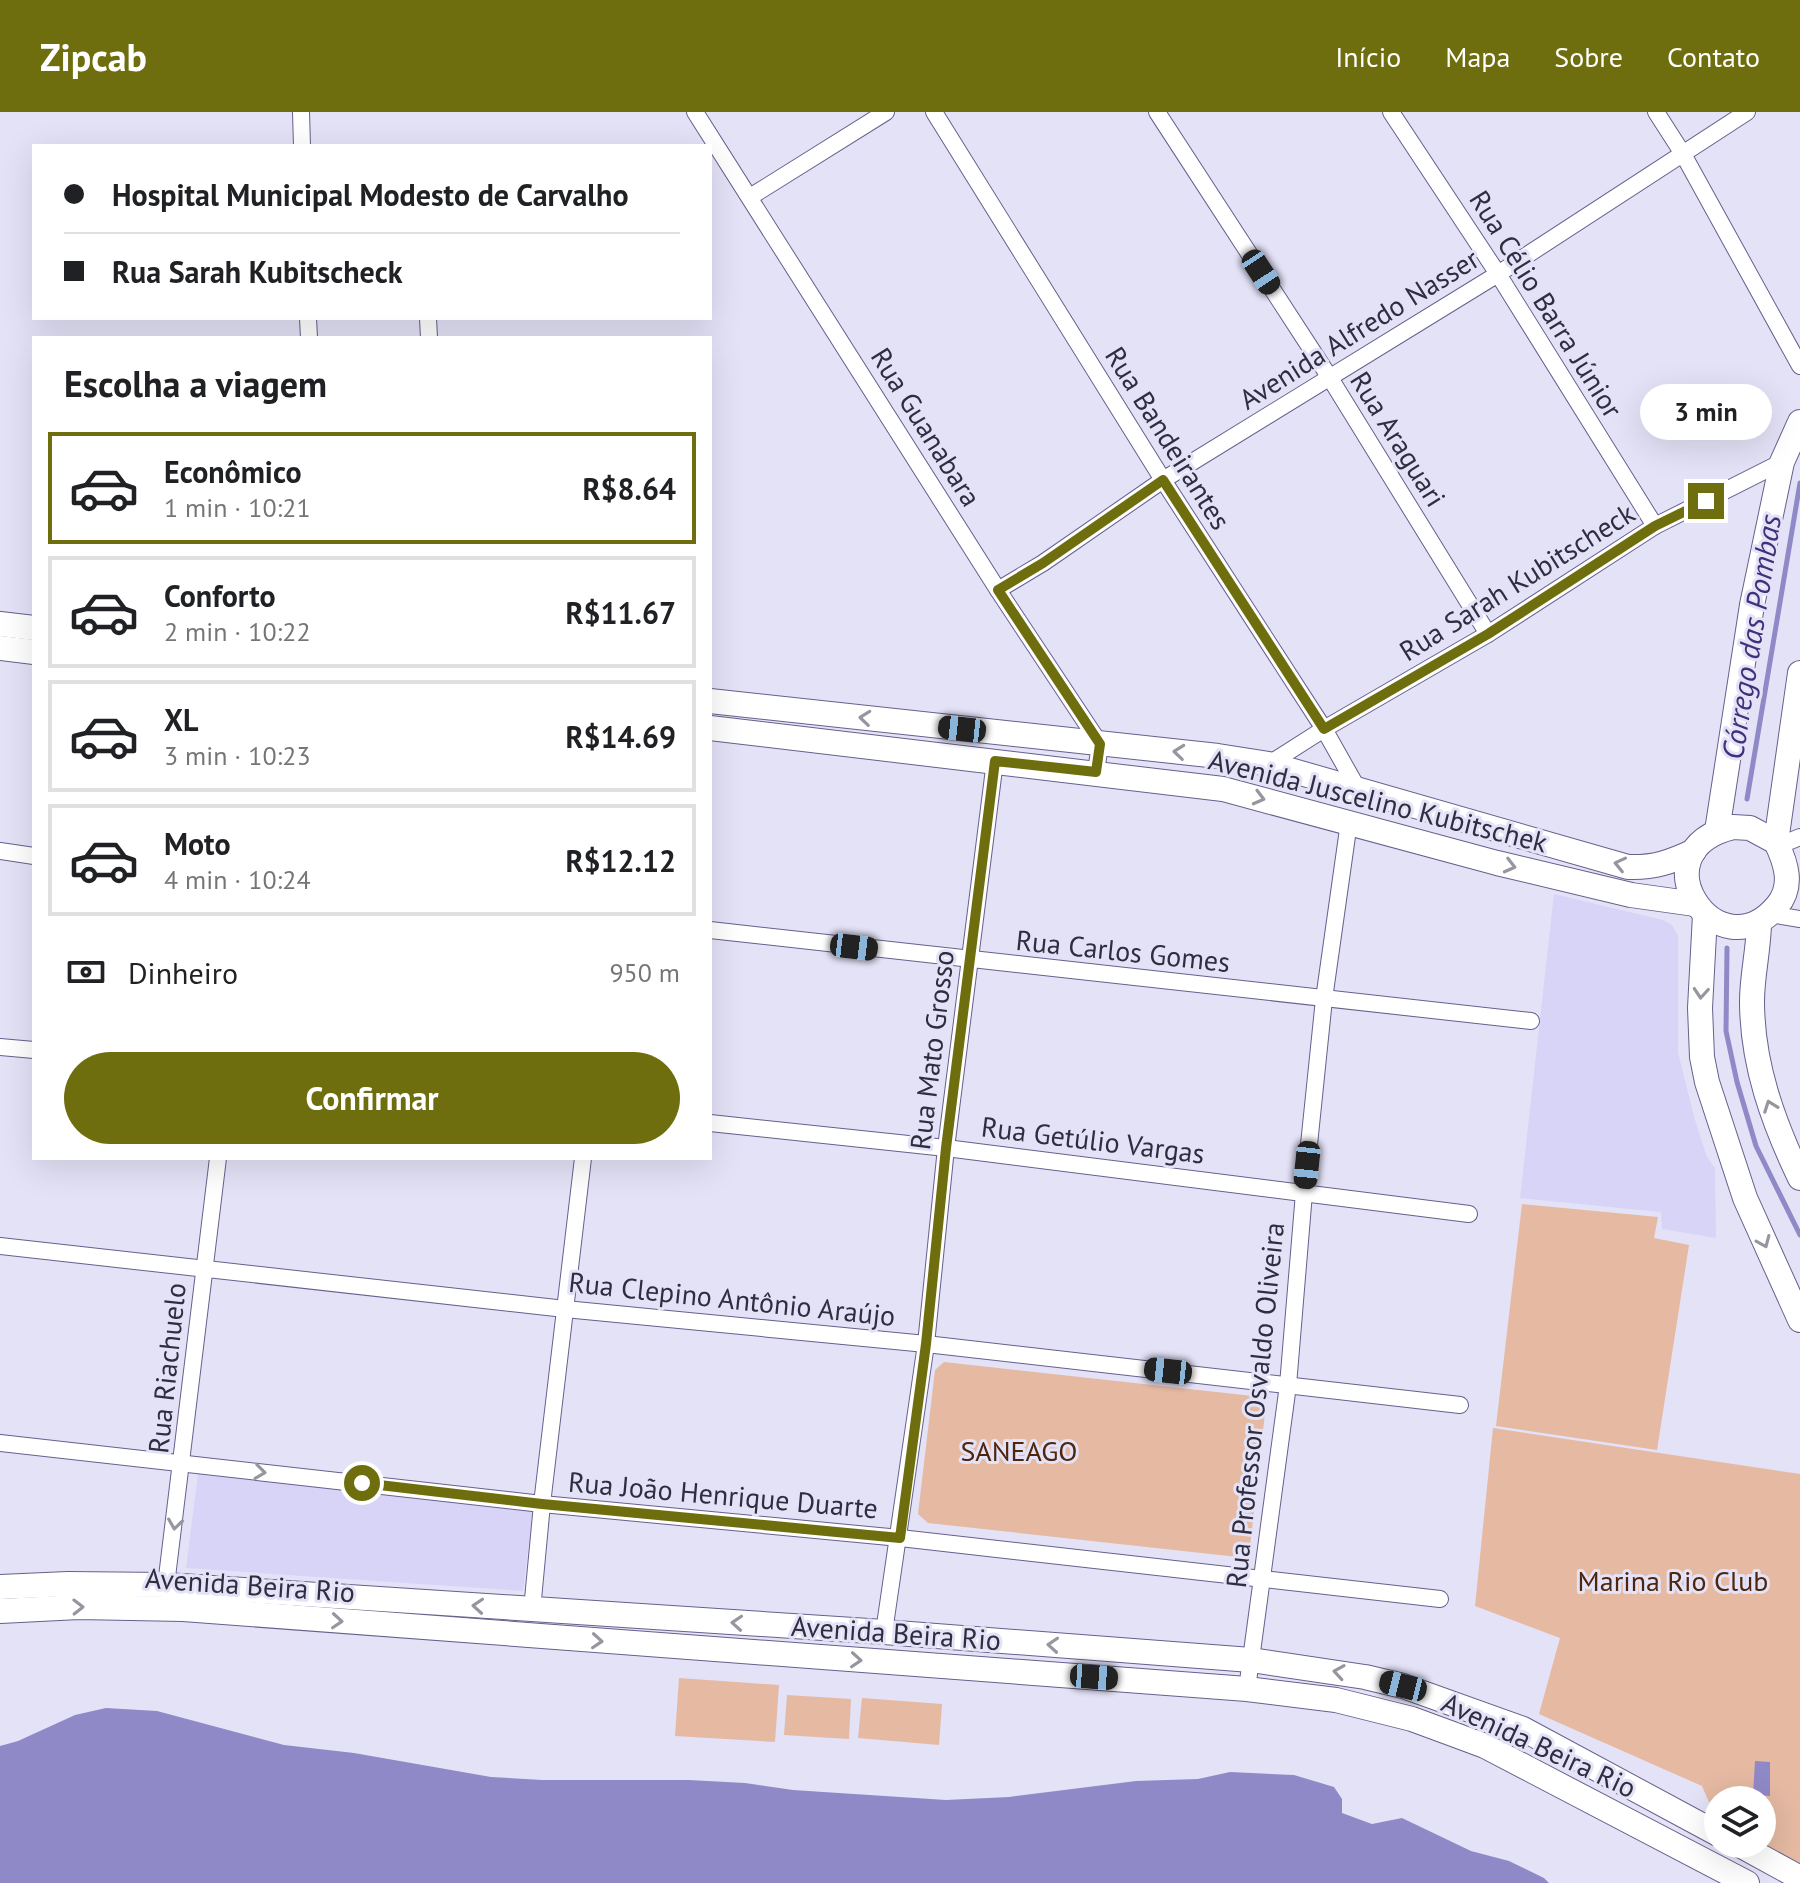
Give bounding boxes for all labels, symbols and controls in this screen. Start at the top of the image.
text: Zipcab [40,32,147,81]
text: Início [1335,38,1401,75]
text: Mapa [1445,38,1510,75]
text: Sobre [1554,38,1623,75]
text: Contato [1667,38,1760,75]
text: Hospital Municipal Modesto de Carvalho [112,175,629,214]
street label: Rua Célio Barra Júnior [1461,183,1632,425]
street label: Avenida Alfredo Nasser [1232,240,1486,417]
car [1238,245,1284,299]
text: Rua Sarah Kubitscheck [112,252,402,291]
street label: Rua Bandeirantes [1097,339,1240,536]
street label: Rua Guanabara [863,340,990,513]
text: Escolha a viagem [64,360,327,407]
street label: Rua Araguari [1342,364,1455,513]
callout: 3 min [1640,385,1772,441]
text: 3 min [1674,395,1738,428]
icon: car [68,452,140,524]
text: Econômico [164,452,302,491]
text: R$8.64 [583,469,676,508]
route end [1688,483,1724,519]
text: 1 min · 10:21 [164,491,311,524]
street label: Rua Sarah Kubitscheck [1392,494,1642,669]
water label: Córrego das Pombas [1712,511,1789,762]
icon: car [68,576,140,648]
text: Conforto [164,576,276,615]
text: R$11.67 [566,593,676,632]
text: 2 min · 10:22 [164,615,311,648]
icon: car [68,700,140,772]
text: XL [164,700,198,739]
one-way arrow [858,710,871,727]
car [937,715,987,743]
text: R$14.69 [566,717,676,756]
text: 3 min · 10:23 [164,739,311,772]
street label: Avenida Juscelino Kubitschek [1205,741,1552,861]
one-way arrow [1172,744,1185,761]
one-way arrow [1252,789,1266,806]
icon: car [68,824,140,896]
text: Moto [164,824,231,863]
text: R$12.12 [566,841,676,880]
one-way arrow [1613,856,1627,873]
one-way arrow [1503,857,1517,874]
text: 4 min · 10:24 [164,863,311,896]
street label: Rua Carlos Gomes [1014,921,1232,980]
car [829,932,879,962]
street label: Rua Mato Grosso [901,948,962,1152]
icon: cash [64,950,108,994]
text: Dinheiro [128,953,238,992]
text: 950 m [609,956,680,989]
one-way arrow [1693,987,1710,1000]
button: Confirmar [64,1052,680,1144]
one-way arrow [1763,1100,1780,1114]
street label: Rua Getúlio Vargas [979,1107,1207,1172]
car [1293,1140,1321,1190]
street label: Rua Professor Osvaldo Oliveira [1217,1220,1292,1590]
one-way arrow [1755,1234,1771,1249]
street label: Rua Clepino Antônio Araújo [567,1263,897,1334]
street label: Rua Riachuelo [139,1281,194,1455]
car [1143,1357,1193,1385]
park label: SANEAGO [960,1432,1078,1469]
one-way arrow [254,1463,267,1480]
street label: Rua João Henrique Duarte [567,1463,879,1526]
route start [344,1465,380,1501]
one-way arrow [166,1517,183,1530]
street label: Avenida Beira Rio [144,1559,356,1610]
park label: Marina Rio Club [1578,1562,1768,1599]
one-way arrow [471,1598,484,1615]
one-way arrow [72,1599,85,1616]
street label: Avenida Beira Rio [790,1607,1002,1658]
one-way arrow [331,1612,344,1629]
one-way arrow [731,1615,744,1632]
one-way arrow [591,1632,604,1649]
one-way arrow [1046,1637,1059,1654]
one-way arrow [850,1651,863,1668]
car [1069,1663,1119,1691]
one-way arrow [1332,1665,1346,1682]
car [1377,1669,1429,1703]
street label: Avenida Beira Rio [1436,1683,1642,1806]
map controls [1704,1786,1776,1858]
button: layers [1704,1786,1776,1858]

